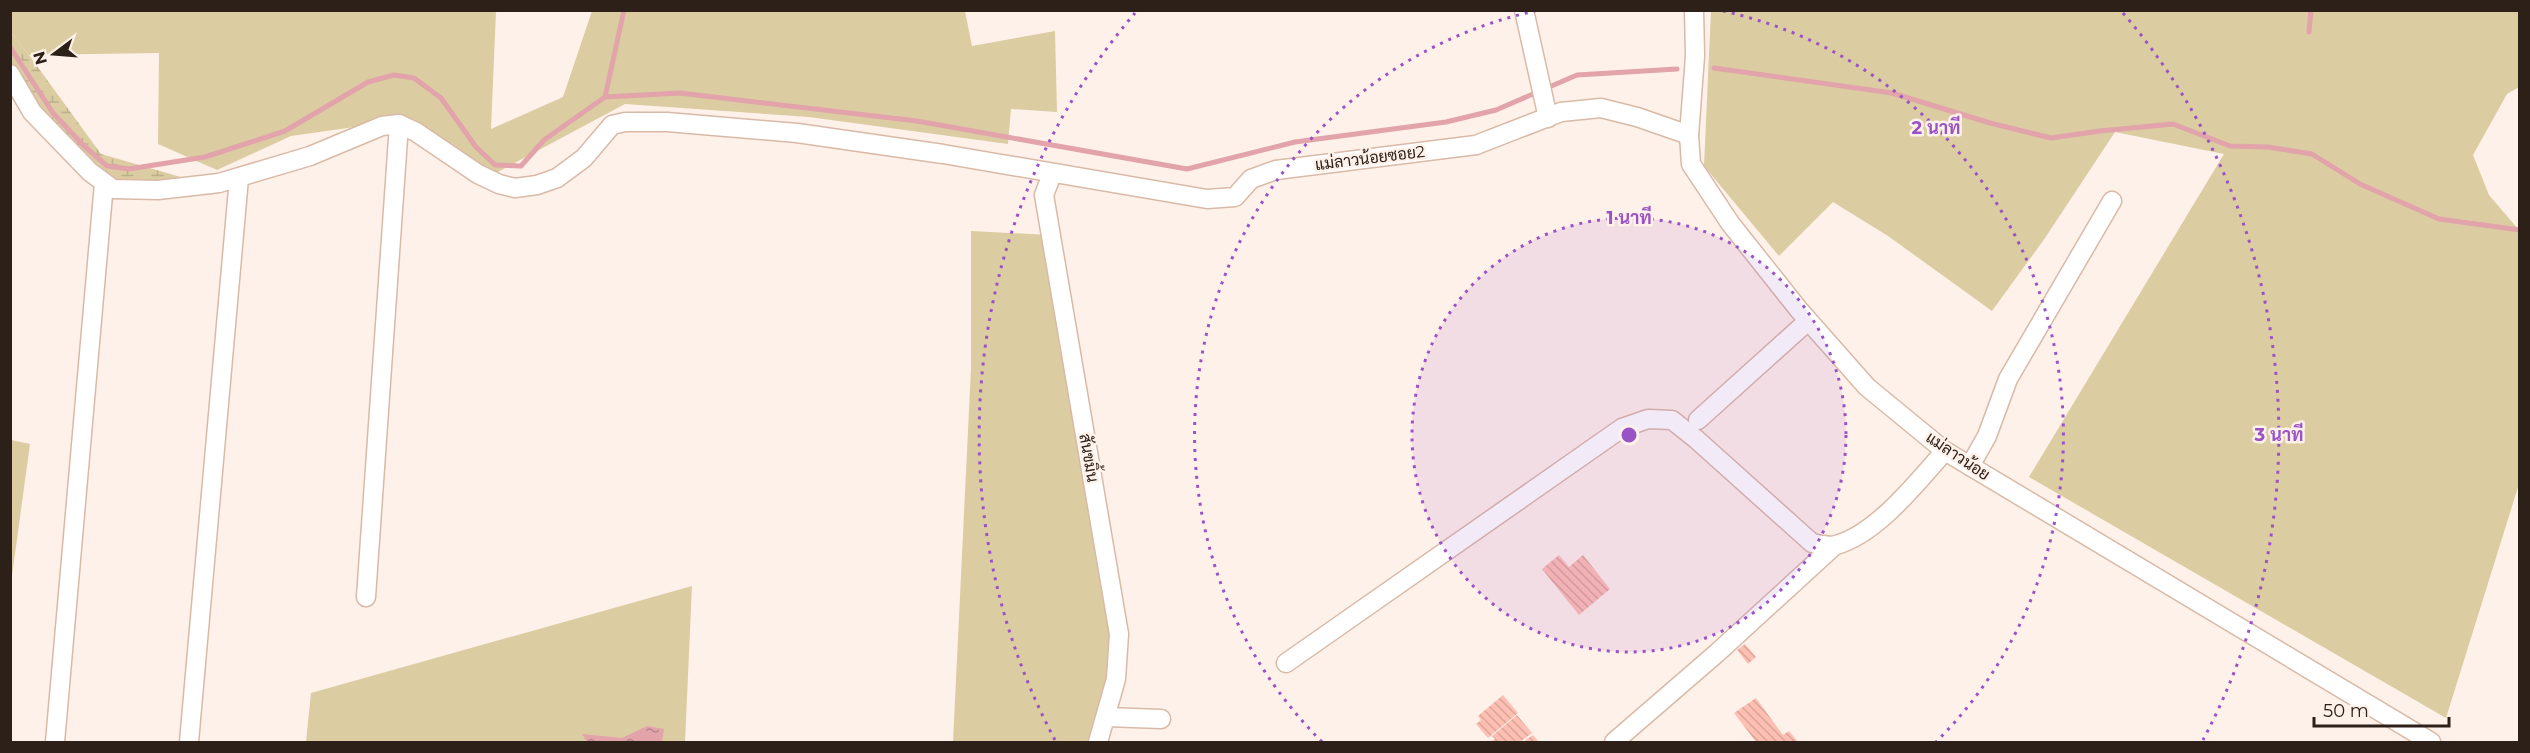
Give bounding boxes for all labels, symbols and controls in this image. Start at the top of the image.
north arrow [24,24,84,84]
text: N [29,49,51,67]
text: 2 นาที [1912,115,1960,139]
street label: แม่ลาวน้อยซอย2 [1314,141,1426,174]
text: 1 นาที [1606,205,1652,229]
text: 3 นาที [2254,422,2303,446]
centre of rings [1619,425,1639,445]
street label: แม่ลาวน้อย [1922,427,1994,484]
street label: สันขมิ้น [1075,431,1107,484]
scale bar [2314,690,2449,728]
text: 50 m [2323,700,2369,722]

